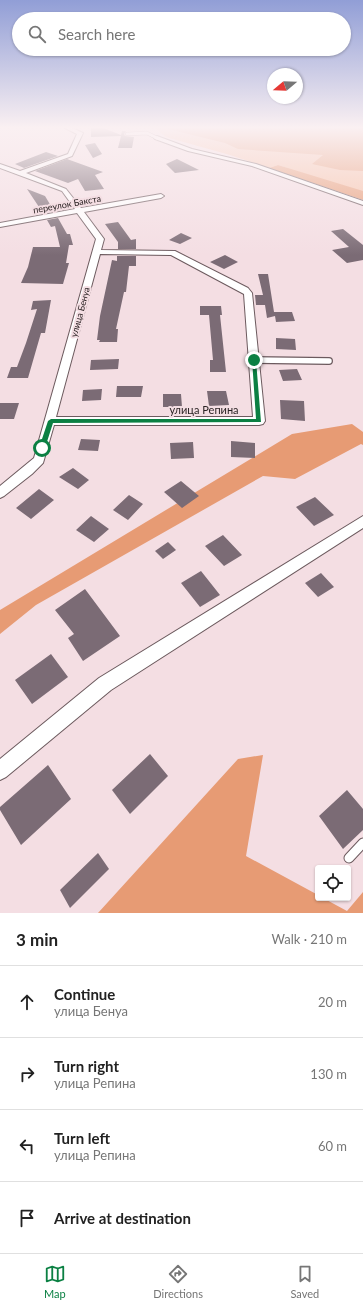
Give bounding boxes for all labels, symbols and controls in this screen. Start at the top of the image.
search box [12,12,351,56]
icon: search [26,23,48,45]
text: Search here [58,25,135,43]
north arrow [267,68,303,104]
street label: переулок Бакста [32,193,102,215]
street label: улица Бенуа [68,286,92,338]
route end [245,351,263,369]
street label: улица Репина [169,403,239,416]
route start [33,439,51,457]
map controls [315,865,351,901]
button: locate [315,865,351,901]
text: 3 min [16,929,58,950]
text: Walk · 210 m [271,931,347,947]
text: Continue [54,985,115,1003]
icon: ahead [16,991,38,1013]
text: 20 m [318,994,347,1010]
text: улица Бенуа [54,1003,128,1019]
text: Turn right [54,1057,119,1075]
icon: right [16,1063,38,1085]
text: 130 m [310,1066,347,1082]
text: улица Репина [54,1075,136,1091]
text: Turn left [54,1129,110,1147]
icon: left [16,1135,38,1157]
text: 60 m [318,1138,347,1154]
text: улица Репина [54,1147,136,1163]
icon: arrive [16,1207,38,1229]
text: Arrive at destination [54,1209,191,1227]
tab: Map [44,1263,66,1300]
tab: Directions [153,1263,203,1300]
tab: Saved [290,1263,319,1300]

